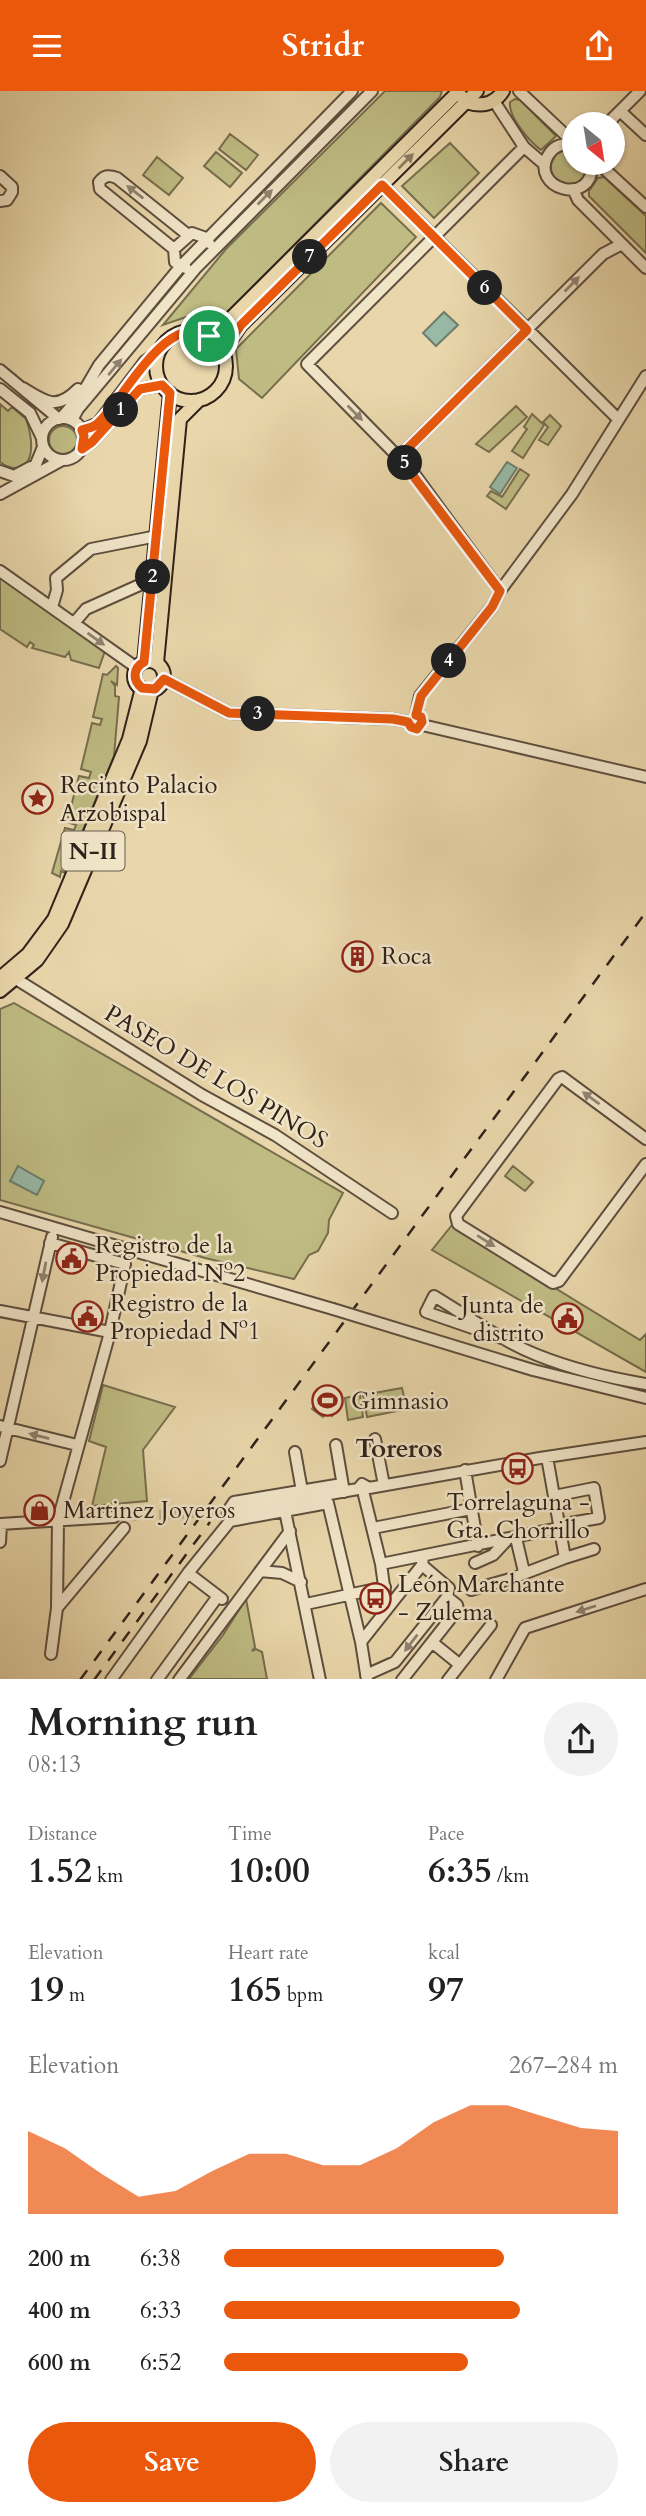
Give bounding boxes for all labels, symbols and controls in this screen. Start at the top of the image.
text: Stridr [282,24,364,68]
icon: menu [28,27,66,65]
icon: share [580,27,618,65]
north arrow [562,112,625,175]
map controls [562,112,625,175]
one-way arrow [398,153,414,170]
one-way arrow [126,185,144,200]
one-way arrow [257,189,273,206]
pin: 7 [292,239,328,275]
text: 7 [305,243,314,269]
pin: 6 [468,271,503,305]
text: 6 [480,274,489,300]
one-way arrow [564,276,581,293]
pin [179,306,239,366]
icon: arrive [190,317,228,355]
one-way arrow [107,359,122,376]
pin: 1 [104,393,138,427]
text: 1 [116,396,125,422]
one-way arrow [347,405,363,421]
pin: 5 [388,445,422,481]
text: 5 [400,449,409,475]
pin: 2 [136,559,170,595]
text: 2 [148,563,157,589]
one-way arrow [87,632,105,646]
pin: 4 [432,643,466,679]
text: 4 [444,647,453,673]
pin: 3 [240,697,276,731]
text: 3 [253,700,262,726]
place label: Recinto Palacio Arzobispal [60,769,218,830]
place icon: Recinto Palacio Arzobispal [20,782,54,816]
road number: N-II [62,831,124,871]
building icon: Roca [341,939,375,973]
place label: Roca [381,940,433,973]
street label: PASEO DE LOS PINOS [98,997,334,1157]
one-way arrow [582,1092,600,1106]
place label: Registro de la Propiedad Nº2 [95,1229,245,1290]
one-way arrow [476,1234,496,1247]
public building icon: Registro de la Propiedad Nº2 [55,1242,89,1276]
one-way arrow [39,1261,50,1283]
place label: Registro de la Propiedad Nº1 [110,1287,260,1348]
place label: Junta de distrito [458,1289,544,1350]
public building icon: Registro de la Propiedad Nº1 [70,1300,104,1334]
public building icon: Junta de distrito [550,1302,584,1336]
sports icon: Gimnasio [311,1384,345,1418]
place label: Gimnasio [351,1385,449,1418]
one-way arrow [27,1430,49,1441]
district label: Toreros [355,1431,443,1466]
bus stop icon: Torrelaguna - Gta. Chorrillo [501,1451,535,1485]
place label: Torrelaguna - Gta. Chorrillo [446,1486,590,1547]
shop icon: Martinez Joyeros [23,1493,57,1527]
place label: Martinez Joyeros [63,1494,235,1527]
place label: León Marchante - Zulema [398,1568,565,1629]
bus stop icon: León Marchante - Zulema [358,1581,392,1615]
one-way arrow [575,1604,596,1615]
one-way arrow [404,1634,418,1652]
text: Morning run [28,1697,258,1749]
button: share [544,1702,618,1776]
text: 08:13 [28,1749,81,1780]
text: Distance [28,1821,97,1847]
text: Time [228,1821,272,1847]
text: Pace [428,1821,465,1847]
text: 1.52 [28,1847,92,1895]
text: 10:00 [228,1847,310,1895]
text: 6:35 [428,1847,492,1895]
text: km [92,1863,123,1889]
text: /km [492,1863,529,1889]
text: Elevation [28,1940,103,1966]
text: Heart rate [228,1940,309,1966]
text: kcal [428,1940,460,1966]
text: 19 [28,1966,64,2014]
text: 165 [228,1966,282,2014]
text: 97 [428,1966,464,2014]
text: m [64,1982,85,2008]
text: bpm [282,1982,323,2008]
text: Elevation [28,2050,119,2081]
text: 267–284 m [509,2050,618,2081]
text: 200 m [28,2243,91,2274]
text: 6:38 [140,2243,181,2274]
text: 400 m [28,2295,91,2326]
text: 6:33 [140,2295,181,2326]
text: 600 m [28,2347,91,2378]
text: 6:52 [140,2347,181,2378]
button: Save [28,2422,316,2502]
button: Share [330,2422,618,2502]

